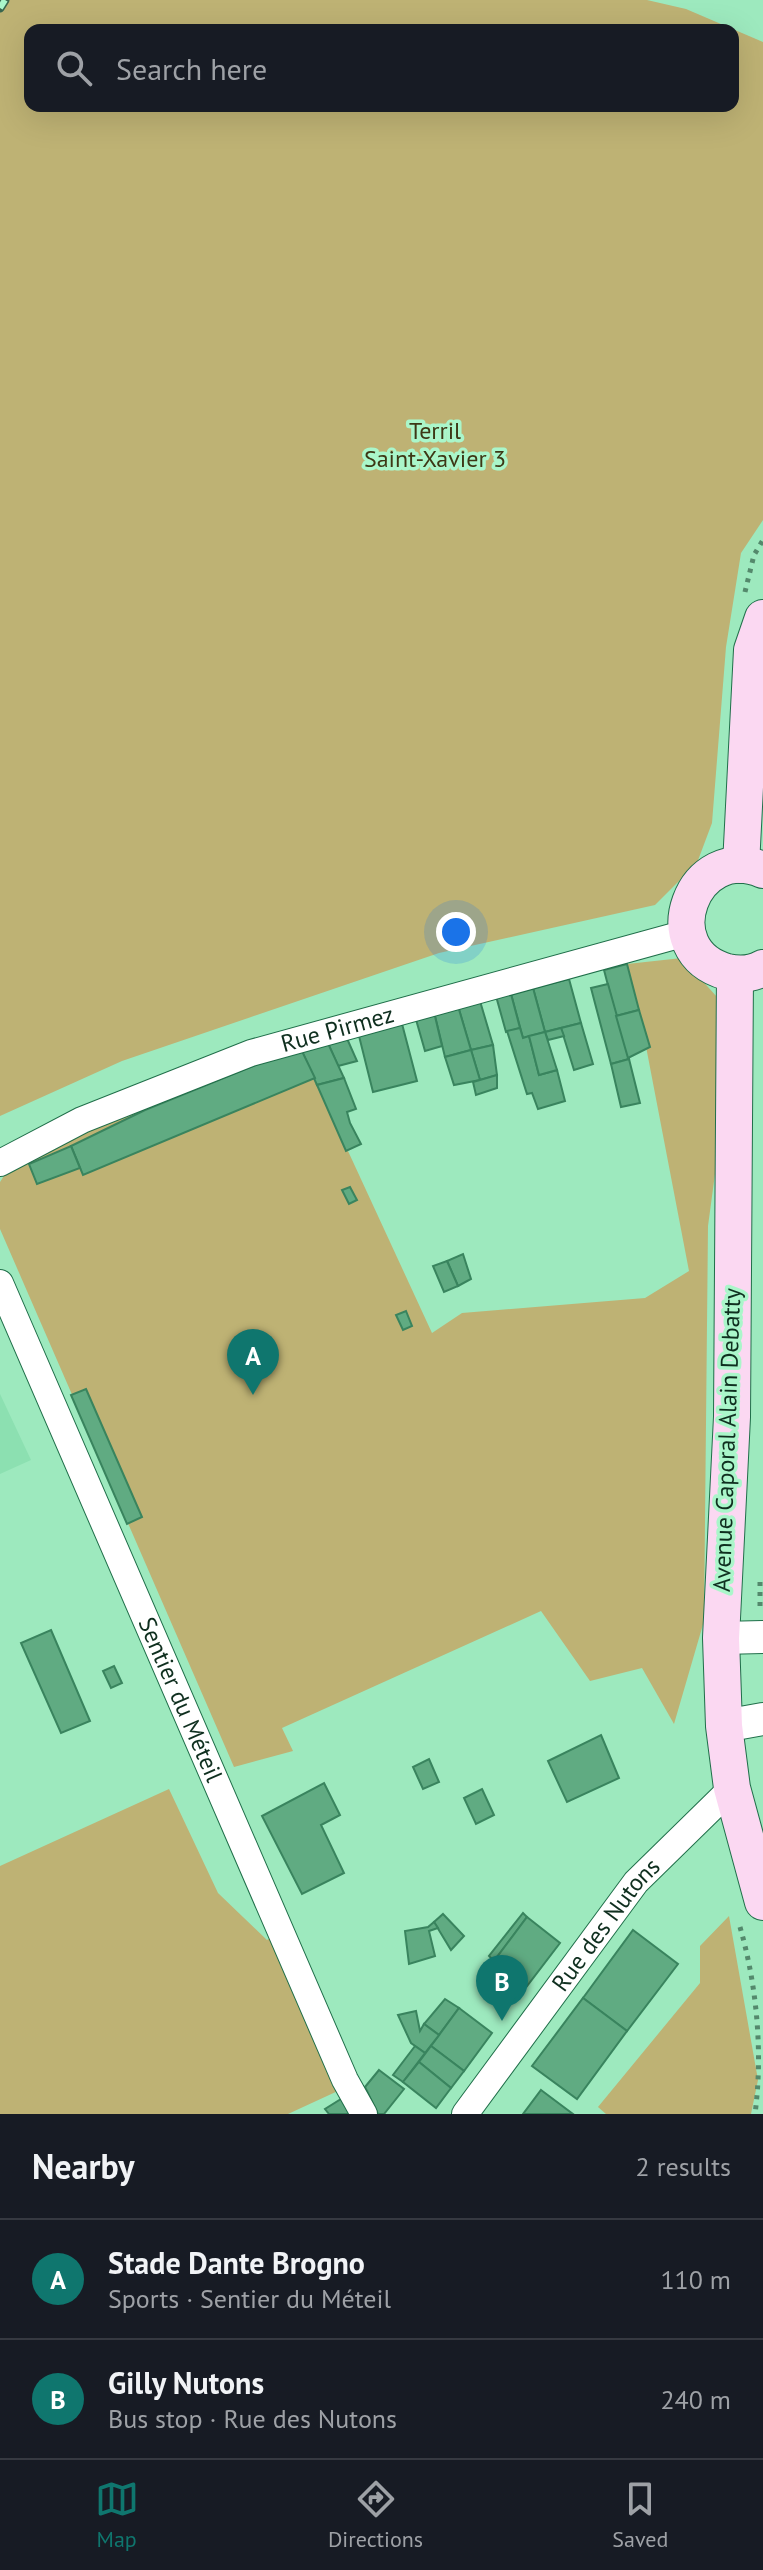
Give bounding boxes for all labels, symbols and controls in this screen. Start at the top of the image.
search box [24,24,739,112]
icon: search [52,46,96,90]
text: Search here [116,49,267,88]
park label: Terril Saint-Xavier 3 [364,415,506,474]
your location [436,912,476,952]
street label: Rue Pirmez [277,998,397,1059]
street label: Avenue Caporal Alain Debatty [706,1287,747,1593]
pin: A [227,1329,279,1395]
street label: Sentier du Méteil [132,1612,230,1787]
street label: Rue des Nutons [545,1851,666,1997]
pin: B [476,1955,528,2021]
text: Nearby [32,2144,134,2188]
text: 2 results [636,2150,731,2183]
text: Stade Dante Brogno [108,2243,365,2282]
text: A [50,2263,66,2296]
text: 110 m [660,2263,731,2296]
text: Sports · Sentier du Méteil [108,2282,391,2315]
text: Gilly Nutons [108,2363,264,2402]
text: B [50,2383,66,2416]
text: 240 m [660,2383,731,2416]
text: Bus stop · Rue des Nutons [108,2402,397,2435]
tab: Map [95,2477,139,2553]
tab: Directions [328,2477,423,2553]
tab: Saved [612,2477,668,2553]

